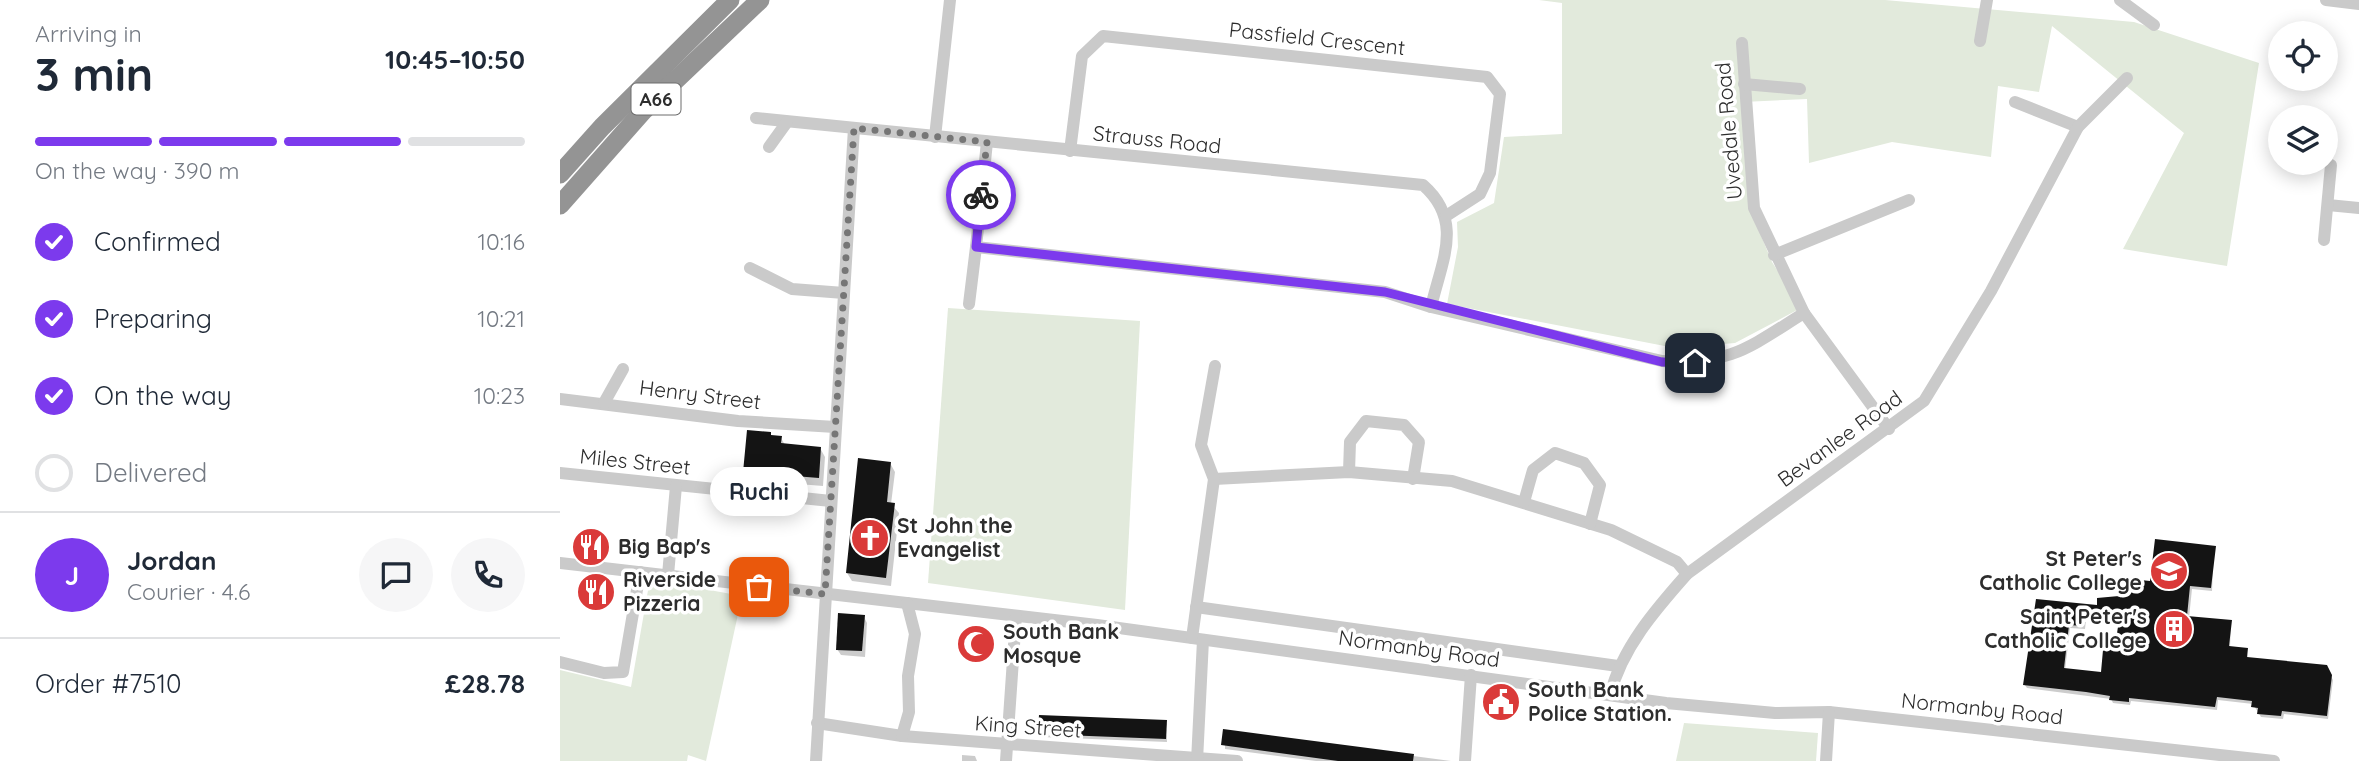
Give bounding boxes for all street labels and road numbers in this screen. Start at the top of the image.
street label: Passfield Crescent [1228,16,1406,60]
street label: Uvedale Road [1709,61,1747,201]
road number: A66 [632,83,680,114]
street label: Strauss Road [1092,119,1222,159]
street label: Henry Street [638,374,762,414]
street label: Bevanlee Road [1772,384,1907,492]
street label: Miles Street [578,442,692,480]
street label: Normanby Road [1337,624,1501,672]
street label: Normanby Road [1900,687,2064,729]
street label: King Street [974,709,1082,743]

